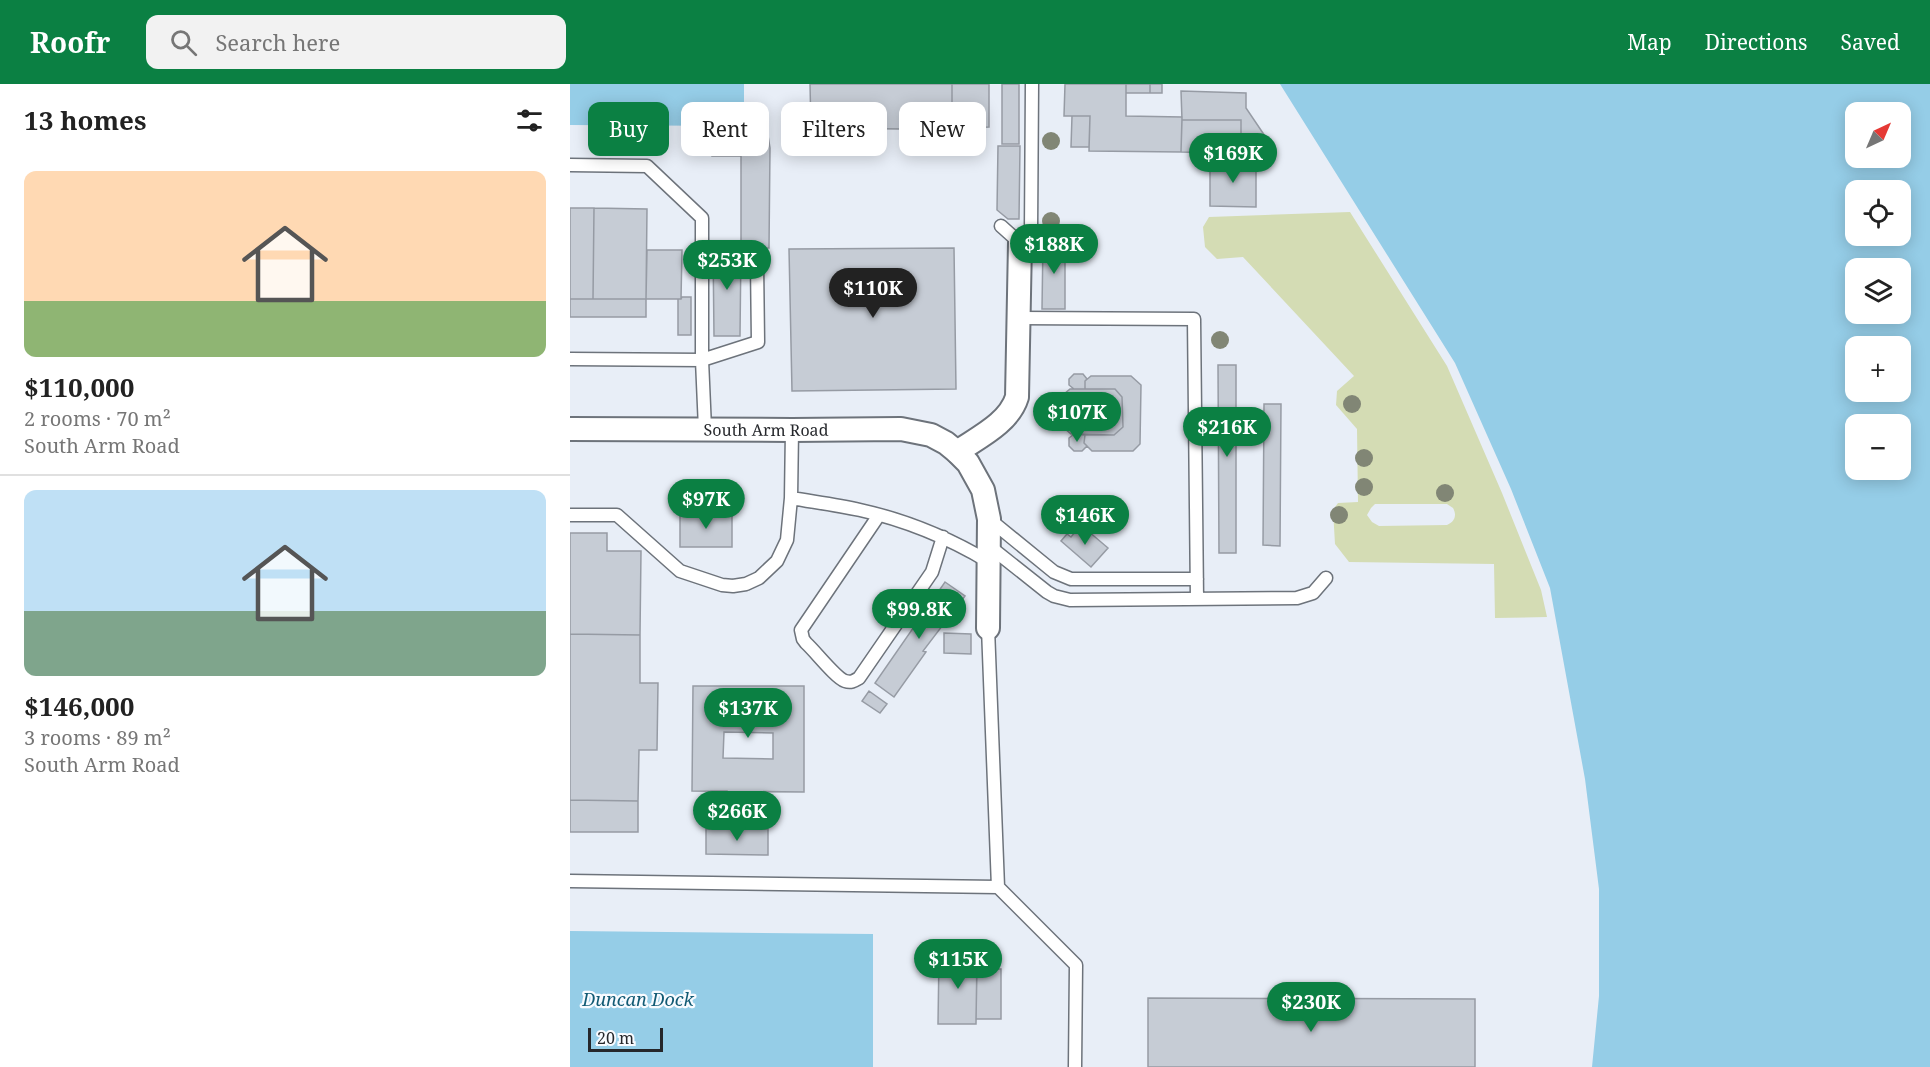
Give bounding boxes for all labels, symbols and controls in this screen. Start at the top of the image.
search box [146,15,566,69]
text: Roofr [30,23,110,61]
icon: search [167,26,200,59]
text: Search here [215,27,340,57]
text: Map [1627,28,1672,56]
text: Directions [1705,28,1807,56]
text: Saved [1840,28,1900,56]
text: 13 homes [24,102,146,138]
chip: Buy [588,102,669,156]
chip: Rent [681,102,769,156]
chip: Filters [781,102,887,156]
chip: New [899,102,986,156]
north arrow [1845,102,1911,168]
map controls [1845,102,1911,480]
icon: filters [513,104,546,137]
pin: $169K [1191,133,1275,184]
text: $169K [1203,139,1263,166]
button: locate [1845,180,1911,246]
icon: home [231,210,339,318]
pin: $188K [1012,224,1096,275]
text: $188K [1024,230,1084,257]
pin: $253K [685,240,769,291]
text: $253K [697,246,757,273]
button: layers [1845,258,1911,324]
pin: $110K [831,268,915,319]
text: $110K [843,274,903,301]
button: + [1845,336,1911,402]
text: $110,000 [24,369,134,405]
pin: $107K [1035,392,1119,443]
text: $107K [1047,398,1107,425]
text: 2 rooms · 70 m² [24,405,171,432]
pin: $216K [1185,407,1269,458]
text: $216K [1197,413,1257,440]
button: − [1845,414,1911,480]
street label: South Arm Road [704,419,829,441]
text: South Arm Road [24,432,180,459]
pin: $97K [670,479,742,530]
text: $97K [682,485,730,512]
pin: $146K [1043,495,1127,546]
text: $146K [1055,501,1115,528]
icon: home [231,529,339,637]
pin: $99.8K [870,589,968,640]
text: $99.8K [886,595,952,622]
text: $146,000 [24,688,134,724]
pin: $137K [706,688,790,739]
text: $137K [718,694,778,721]
text: 3 rooms · 89 m² [24,724,171,751]
text: South Arm Road [24,751,180,778]
pin: $266K [695,791,779,842]
text: $266K [707,797,767,824]
pin: $115K [916,939,1000,990]
text: $115K [928,945,988,972]
pin: $230K [1269,982,1353,1033]
water label: Duncan Dock [581,987,695,1011]
text: $230K [1281,988,1341,1015]
scale bar [588,1025,663,1052]
text: 20 m [597,1027,634,1049]

